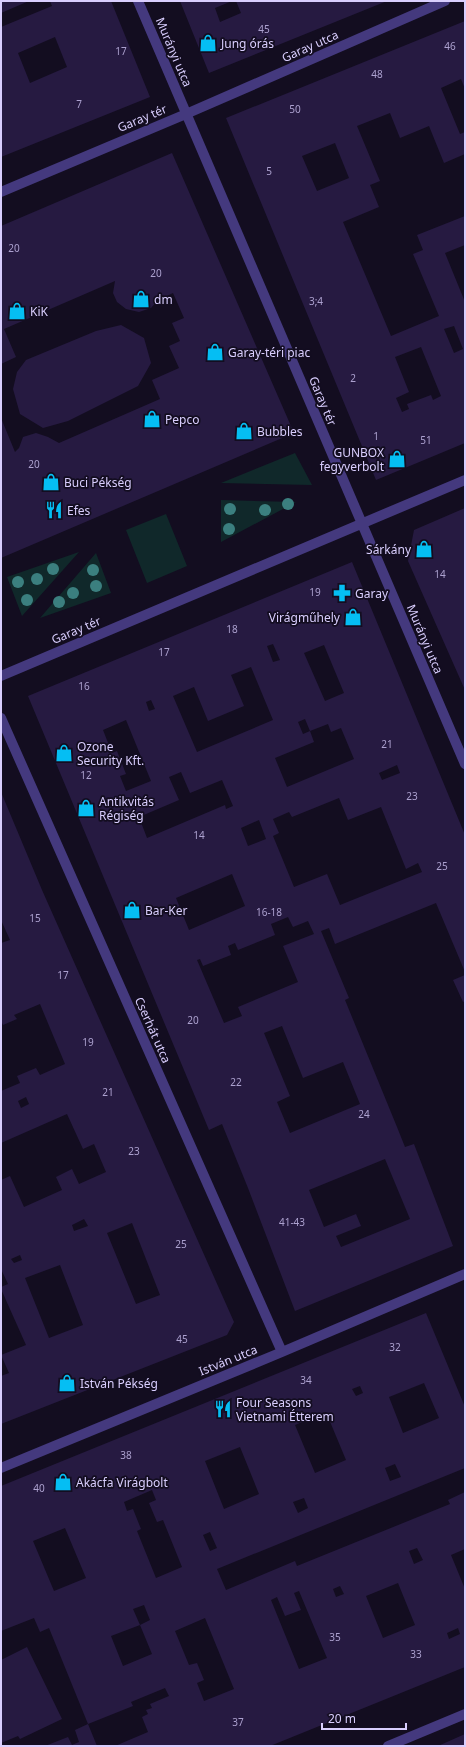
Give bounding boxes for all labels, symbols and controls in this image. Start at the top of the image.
street label: Murányi utca [152,15,196,89]
house number: 45 [258,22,270,36]
street label: Garay utca [279,26,341,66]
shop icon: Jung órás [198,33,218,53]
place label: Jung órás [220,35,274,52]
house number: 46 [444,39,456,53]
house number: 17 [115,44,127,58]
house number: 48 [371,67,383,81]
house number: 7 [76,97,82,111]
street label: Garay tér [115,100,169,136]
house number: 50 [289,102,301,116]
house number: 5 [266,164,272,178]
house number: 20 [8,241,20,255]
house number: 20 [150,266,162,280]
shop icon: dm [131,289,151,309]
place label: dm [154,291,173,308]
house number: 3;4 [309,294,323,308]
shop icon: KiK [7,301,27,321]
place label: KiK [30,303,49,320]
shop icon: Garay-téri piac [205,342,225,362]
place label: Garay-téri piac [228,344,310,361]
house number: 2 [350,371,356,385]
street label: Garay tér [305,374,341,428]
shop icon: Pepco [142,409,162,429]
place label: Pepco [165,411,199,428]
shop icon: Bubbles [234,421,254,441]
place label: Bubbles [257,423,303,440]
house number: 1 [373,429,379,443]
house number: 51 [420,433,432,447]
place label: GUNBOX fegyverbolt [320,444,385,475]
shop icon: GUNBOX fegyverbolt [387,449,407,469]
house number: 20 [28,457,40,471]
shop icon: Buci Pékség [41,472,61,492]
place label: Buci Pékség [64,474,132,491]
restaurant icon: Efes [44,500,64,520]
place label: Efes [67,502,91,519]
shop icon: Sárkány [414,539,434,559]
place label: Sárkány [366,541,412,558]
house number: 14 [434,567,446,581]
pharmacy icon: Garay [332,583,352,603]
house number: 19 [309,585,321,599]
place label: Garay [355,585,389,602]
street label: Murányi utca [403,602,447,676]
shop icon: Virágműhely [343,607,363,627]
place label: Virágműhely [269,609,341,626]
street label: Garay tér [49,612,103,648]
house number: 18 [226,622,238,636]
house number: 17 [158,645,170,659]
house number: 16 [78,679,90,693]
house number: 21 [381,737,393,751]
place label: Ozone Security Kft. [77,738,144,769]
shop icon: Ozone Security Kft. [54,743,74,763]
house number: 12 [80,768,92,782]
house number: 23 [406,789,418,803]
place label: Antikvitás Régiség [99,793,154,824]
shop icon: Antikvitás Régiség [76,798,96,818]
house number: 14 [193,828,205,842]
house number: 25 [436,859,448,873]
shop icon: Bar-Ker [122,900,142,920]
place label: Bar-Ker [145,902,188,919]
house number: 16-18 [256,905,282,919]
house number: 15 [29,911,41,925]
house number: 17 [57,968,69,982]
street label: Cserhát utca [131,994,175,1066]
house number: 20 [187,1013,199,1027]
house number: 19 [82,1035,94,1049]
house number: 22 [230,1075,242,1089]
house number: 21 [102,1085,114,1099]
house number: 24 [358,1107,370,1121]
house number: 23 [128,1144,140,1158]
house number: 41-43 [279,1215,305,1229]
house number: 25 [175,1237,187,1251]
house number: 45 [176,1332,188,1346]
house number: 32 [389,1340,401,1354]
street label: István utca [196,1341,260,1379]
shop icon: István Pékség [57,1373,77,1393]
house number: 34 [300,1373,312,1387]
place label: István Pékség [80,1375,158,1392]
place label: Four Seasons Vietnami Étterem [236,1394,334,1425]
restaurant icon: Four Seasons Vietnami Étterem [213,1399,233,1419]
house number: 38 [120,1448,132,1462]
shop icon: Akácfa Virágbolt [53,1472,73,1492]
place label: Akácfa Virágbolt [76,1474,168,1491]
house number: 40 [33,1481,45,1495]
house number: 35 [329,1630,341,1644]
house number: 33 [410,1647,422,1661]
scale bar [322,1705,406,1731]
text: 20 m [328,1710,356,1727]
house number: 37 [232,1715,244,1729]

